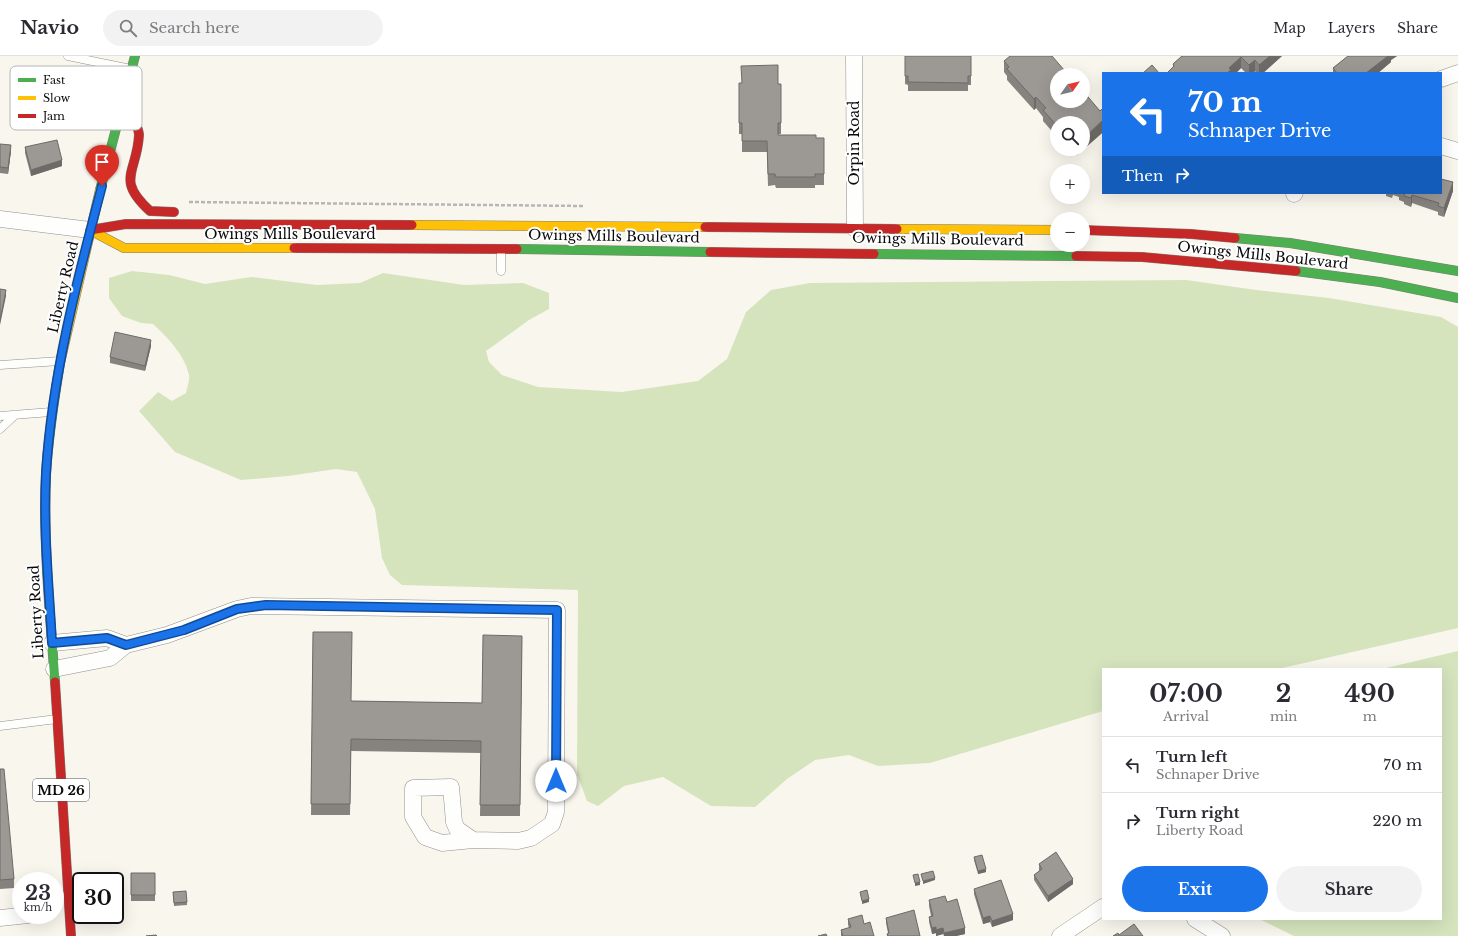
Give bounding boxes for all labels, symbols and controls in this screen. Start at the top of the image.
search box [103,10,383,46]
text: Navio [20,16,79,39]
icon: search [117,17,139,39]
text: Search here [149,18,240,37]
text: Map [1273,19,1306,37]
text: Layers [1328,19,1375,37]
text: Share [1397,19,1438,37]
legend [10,66,142,130]
north arrow [1050,68,1090,108]
map controls [1050,68,1090,252]
text: Fast [43,73,66,87]
text: 70 m [1188,85,1262,120]
icon: left [1122,88,1174,140]
text: Slow [43,91,71,105]
street label: Orpin Road [845,100,863,186]
text: Jam [41,109,65,123]
button: search [1050,116,1090,156]
text: Schnaper Drive [1188,120,1331,142]
pin [85,145,119,186]
icon: arrive [91,151,113,173]
button: + [1050,164,1090,204]
icon: right [1171,164,1193,186]
text: Then [1122,166,1163,185]
button: − [1050,212,1090,252]
street label: Owings Mills Boulevard [204,225,376,243]
street label: Owings Mills Boulevard [528,226,701,247]
street label: Owings Mills Boulevard [852,229,1025,250]
street label: Owings Mills Boulevard [1177,237,1350,273]
street label: Liberty Road [44,239,82,335]
street label: Liberty Road [25,564,47,659]
text: 07:00 [1149,679,1223,708]
text: 2 [1276,679,1291,708]
text: 490 [1345,679,1395,708]
text: Arrival [1163,708,1209,725]
text: min [1270,708,1297,725]
text: m [1363,708,1377,725]
text: Turn left [1156,747,1227,766]
icon: left [1122,754,1144,776]
text: 70 m [1383,755,1422,774]
position arrow [535,760,577,802]
text: Schnaper Drive [1156,766,1259,783]
road number: MD 26 [33,779,89,801]
text: Turn right [1156,803,1239,822]
icon: right [1122,810,1144,832]
text: 220 m [1372,811,1422,830]
text: Liberty Road [1156,822,1243,839]
button: Exit [1122,866,1268,912]
button: Share [1276,866,1422,912]
speed limit sign: 30 [72,872,124,924]
text: 23 [25,881,51,905]
text: km/h [24,901,52,914]

